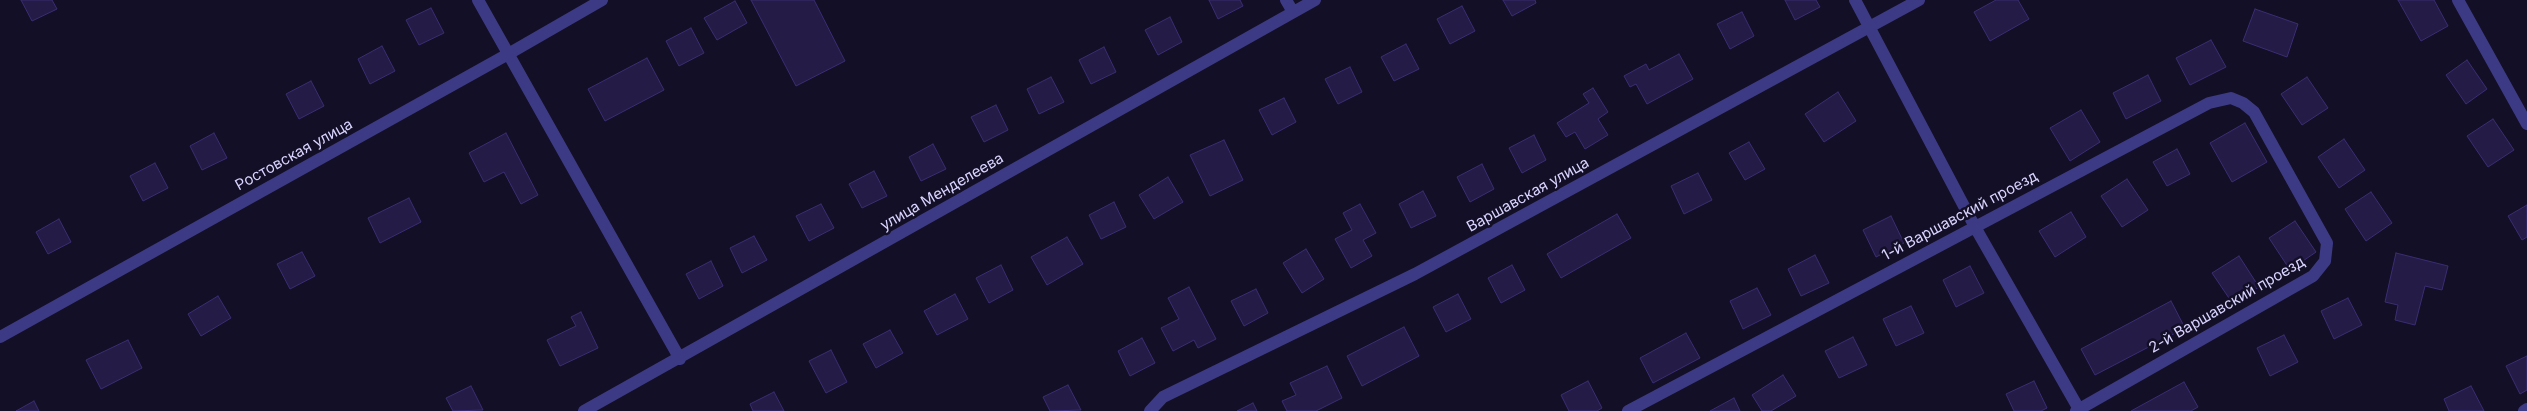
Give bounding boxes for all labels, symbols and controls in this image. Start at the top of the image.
street label: Ростовская улица [232,115,356,195]
street label: улица Менделеева [877,149,1007,235]
street label: Варшавская улица [1464,154,1592,236]
street label: 1-й Варшавский проезд [1879,167,2041,265]
street label: 2-й Варшавский проезд [2146,253,2308,357]

